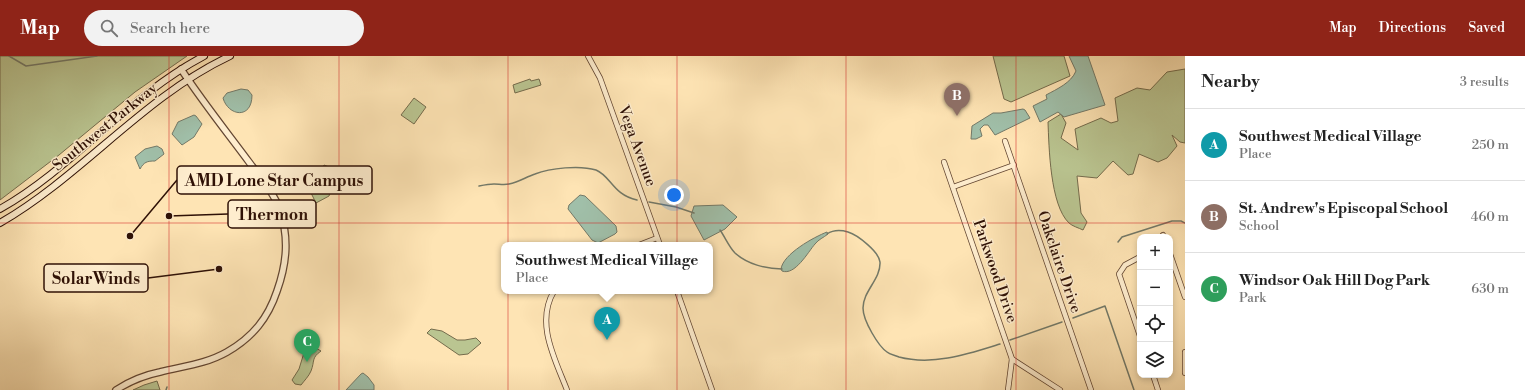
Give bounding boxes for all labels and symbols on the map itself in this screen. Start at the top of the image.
street label: Southwest Parkway [49,79,162,175]
pin: B [944,83,970,116]
street label: Vega Avenue [613,102,660,189]
callout: AMD Lone Star Campus [177,166,372,194]
text: AMD Lone Star Campus [184,171,364,191]
your location [664,185,684,205]
callout: Thermon [228,200,316,228]
text: Thermon [236,205,308,225]
street label: Oakclaire Drive [1033,209,1085,315]
street label: Parkwood Drive [968,217,1022,325]
callout: SolarWinds [44,264,148,292]
text: SolarWinds [52,269,140,289]
pin: A [594,307,620,340]
pin: C [294,329,320,362]

